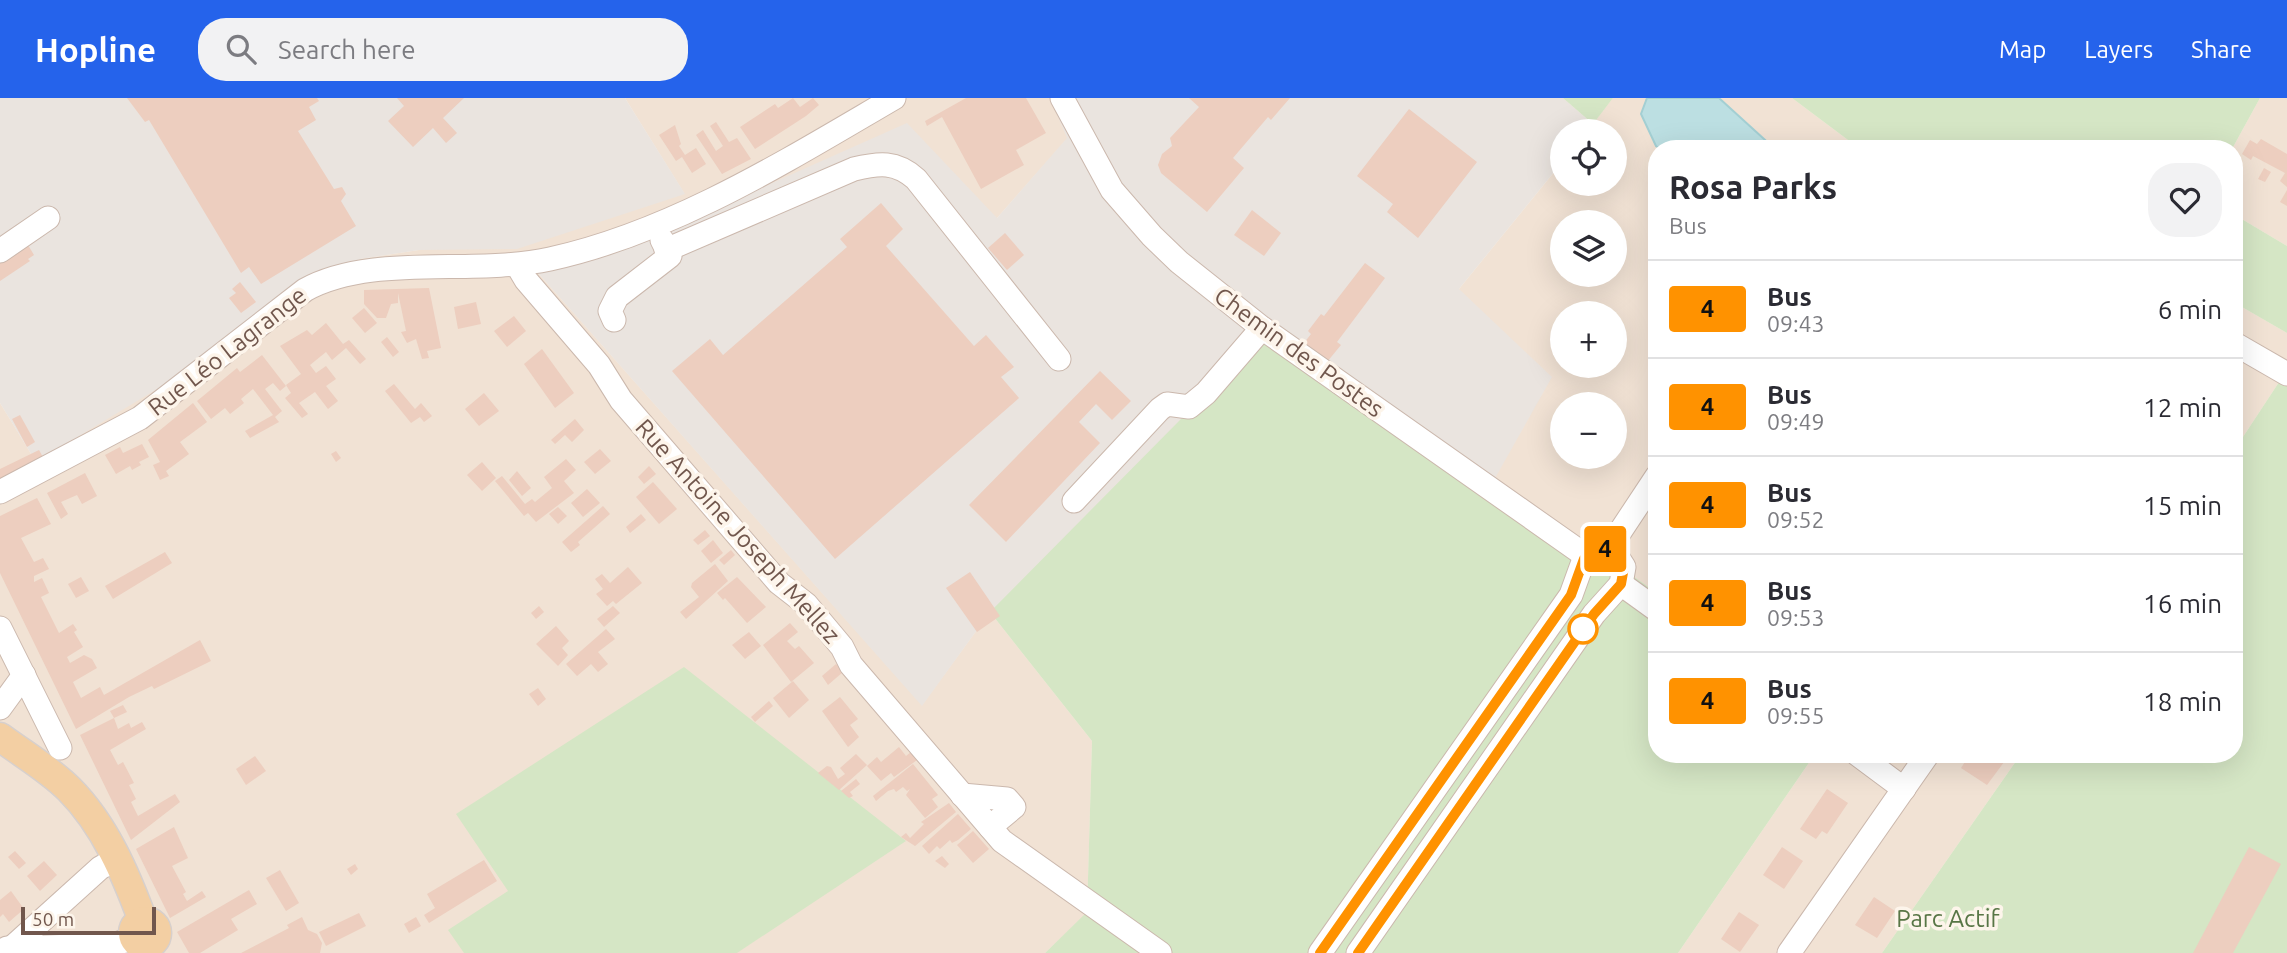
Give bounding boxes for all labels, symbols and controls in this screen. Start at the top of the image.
search box [198,18,688,81]
icon: search [222,30,260,68]
text: Hopline [35,31,156,68]
text: Search here [278,35,415,64]
text: Map [1999,36,2046,63]
text: Layers [2084,36,2153,63]
text: Share [2191,36,2252,63]
map controls [1550,119,1627,469]
button: locate [1550,119,1627,196]
button: heart [2148,163,2222,237]
text: Rosa Parks [1669,168,1837,205]
button: layers [1550,210,1627,287]
text: Bus [1669,213,1707,238]
street label: Rue Léo Lagrange [143,281,311,421]
street label: Chemin des Postes [1209,282,1389,422]
text: Bus [1767,282,1812,311]
text: 4 [1701,295,1714,322]
text: 6 min [2158,295,2222,324]
button: + [1550,301,1627,378]
text: 09:43 [1767,311,1825,336]
text: Bus [1767,380,1812,409]
button: − [1550,392,1627,469]
text: 4 [1701,393,1714,420]
text: 12 min [2143,393,2222,422]
text: 09:49 [1767,409,1825,434]
street label: Rue Antoine Joseph Mellez [630,413,846,649]
text: Bus [1767,478,1812,507]
text: 4 [1701,491,1714,518]
text: 15 min [2143,491,2222,520]
text: 09:52 [1767,507,1825,532]
line badge: 4 [1582,526,1628,572]
text: 4 [1598,535,1612,562]
text: Bus [1767,576,1812,605]
text: 4 [1701,589,1714,616]
text: 16 min [2143,589,2222,618]
text: 09:53 [1767,605,1825,630]
unlabelled marker [1568,614,1598,644]
text: Bus [1767,674,1812,703]
text: 4 [1701,687,1714,714]
text: 18 min [2143,687,2222,716]
text: 09:55 [1767,703,1825,728]
scale bar [21,904,156,936]
park label: Parc Actif [1896,905,2001,932]
text: 50 m [32,908,74,930]

